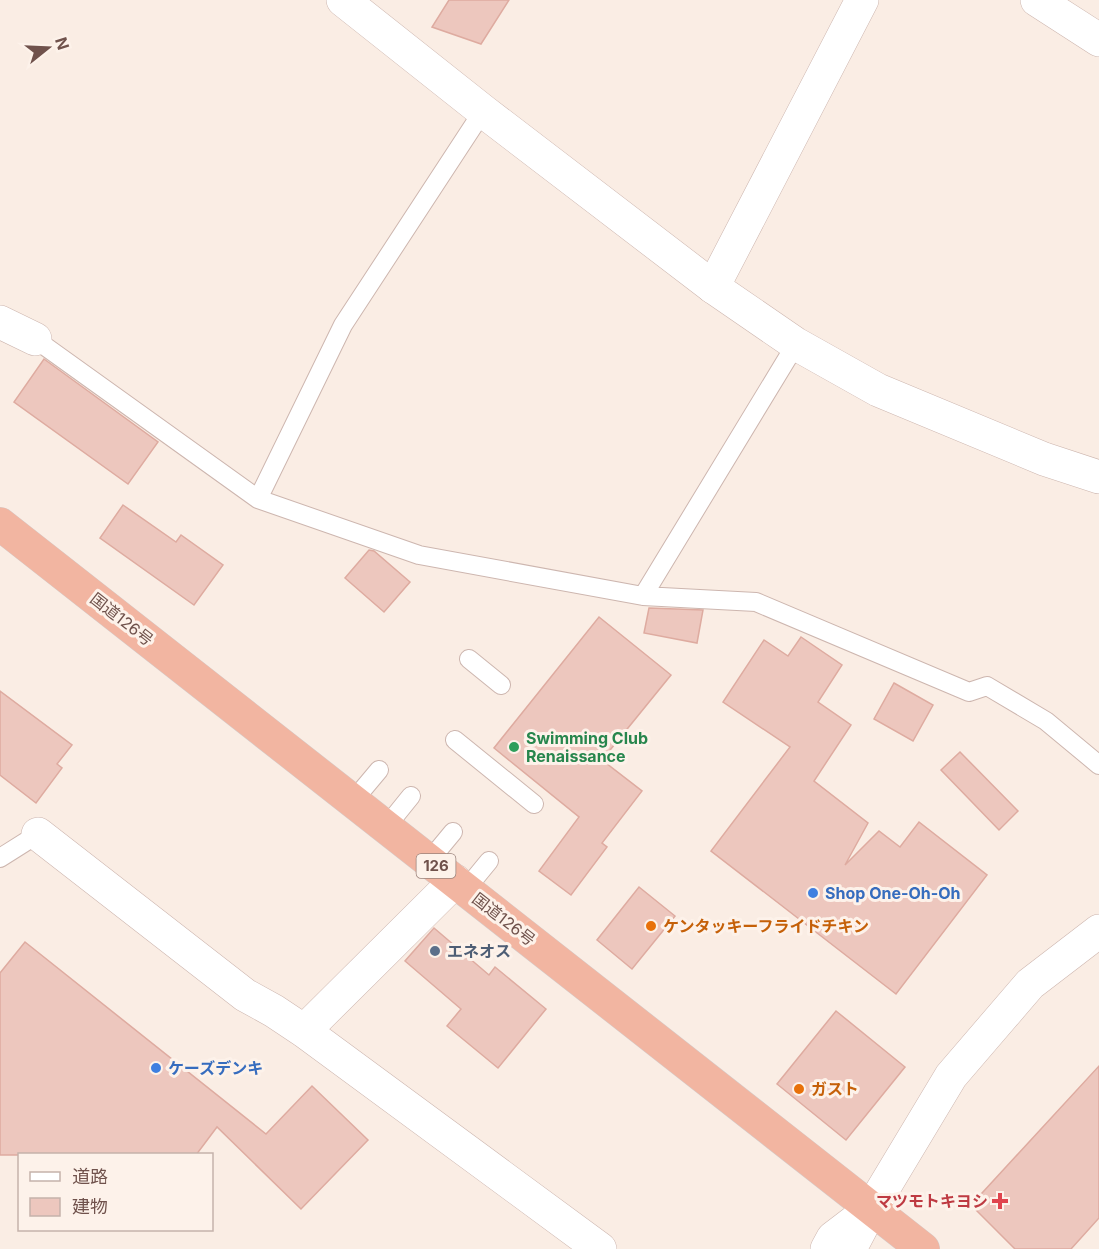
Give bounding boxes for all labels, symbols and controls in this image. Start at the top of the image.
north arrow [18,18,78,78]
text: N [51,34,74,52]
street label: 国道126号 [87,588,157,650]
place label: Swimming Club Renaissance [526,728,648,766]
marker: Swimming Club Renaissance [507,740,521,754]
road number: 126 [416,854,456,878]
place label: Shop One-Oh-Oh [825,883,961,903]
marker: Shop One-Oh-Oh [806,886,820,900]
street label: 国道126号 [469,888,539,950]
place label: ケンタッキーフライドチキン [663,916,869,936]
marker: ケンタッキーフライドチキン [644,919,658,933]
place label: エネオス [447,941,511,961]
marker: エネオス [428,944,442,958]
place label: ケーズデンキ [168,1058,263,1078]
marker: ケーズデンキ [149,1061,163,1075]
place label: ガスト [811,1079,859,1099]
marker: ガスト [792,1082,806,1096]
legend [18,1153,213,1231]
text: 道路 [72,1166,108,1187]
place label: マツモトキヨシ [876,1191,988,1211]
marker: マツモトキヨシ [993,1194,1007,1208]
text: 建物 [72,1196,108,1217]

